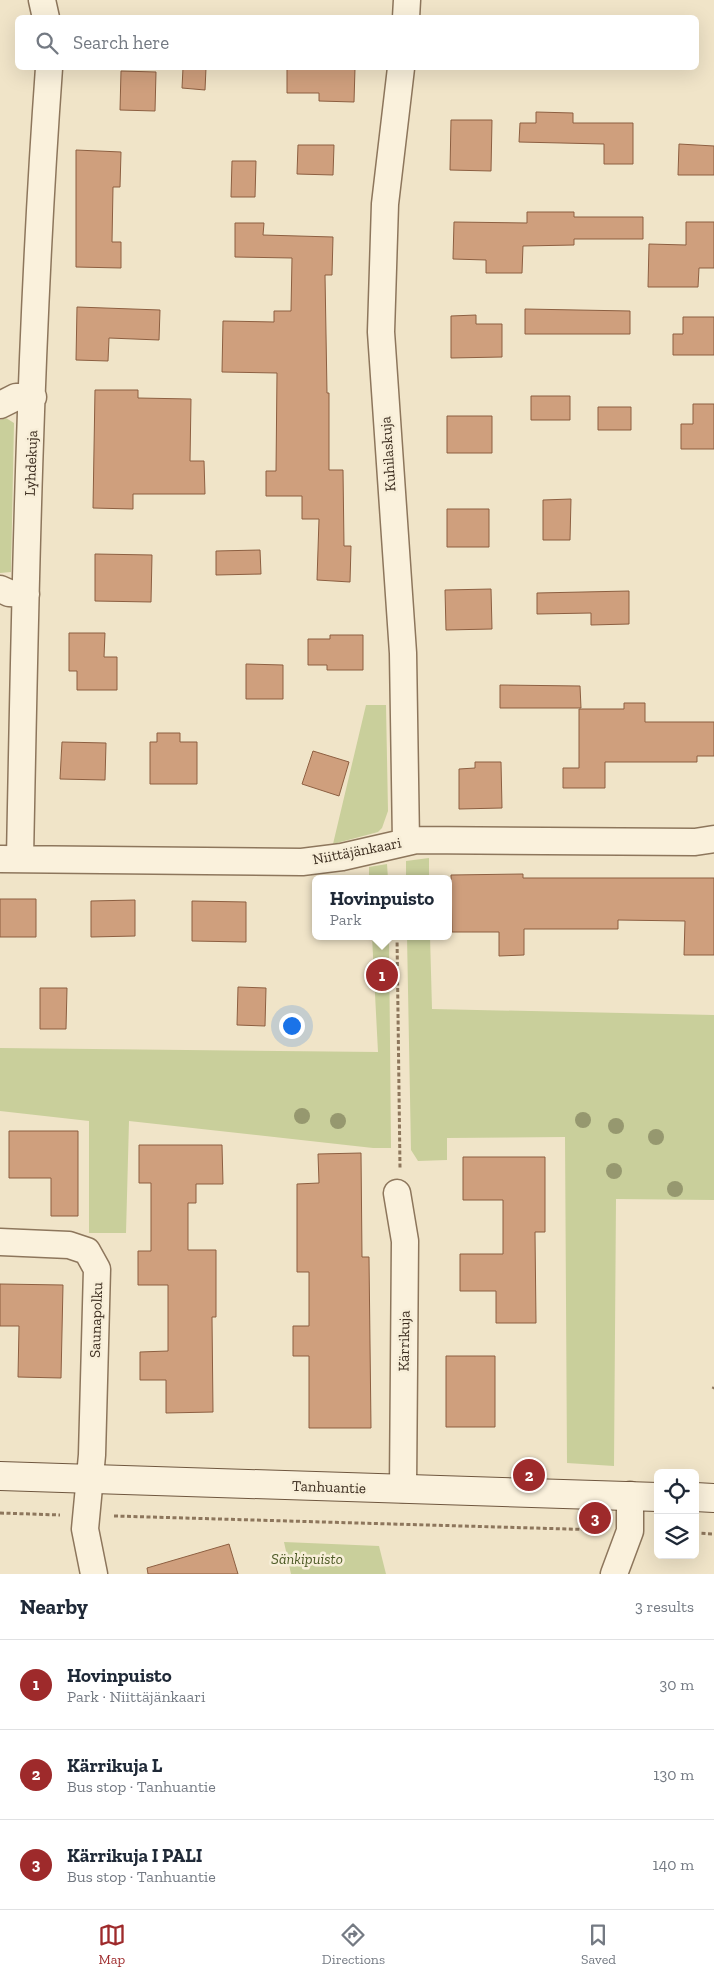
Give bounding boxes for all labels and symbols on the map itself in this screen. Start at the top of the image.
street label: Kuhilaskuja [376,416,400,492]
street label: Lyhdekuja [21,430,41,496]
street label: Niittäjänkaari [311,834,403,868]
pin: 1 [366,956,398,994]
your location [279,1013,305,1039]
street label: Saunapolku [86,1281,106,1358]
street label: Kärrikuja [394,1310,414,1372]
pin: 2 [513,1456,545,1494]
street label: Tanhuantie [292,1477,366,1497]
pin: 3 [579,1499,611,1537]
park label: Sänkipuisto [271,1550,343,1568]

